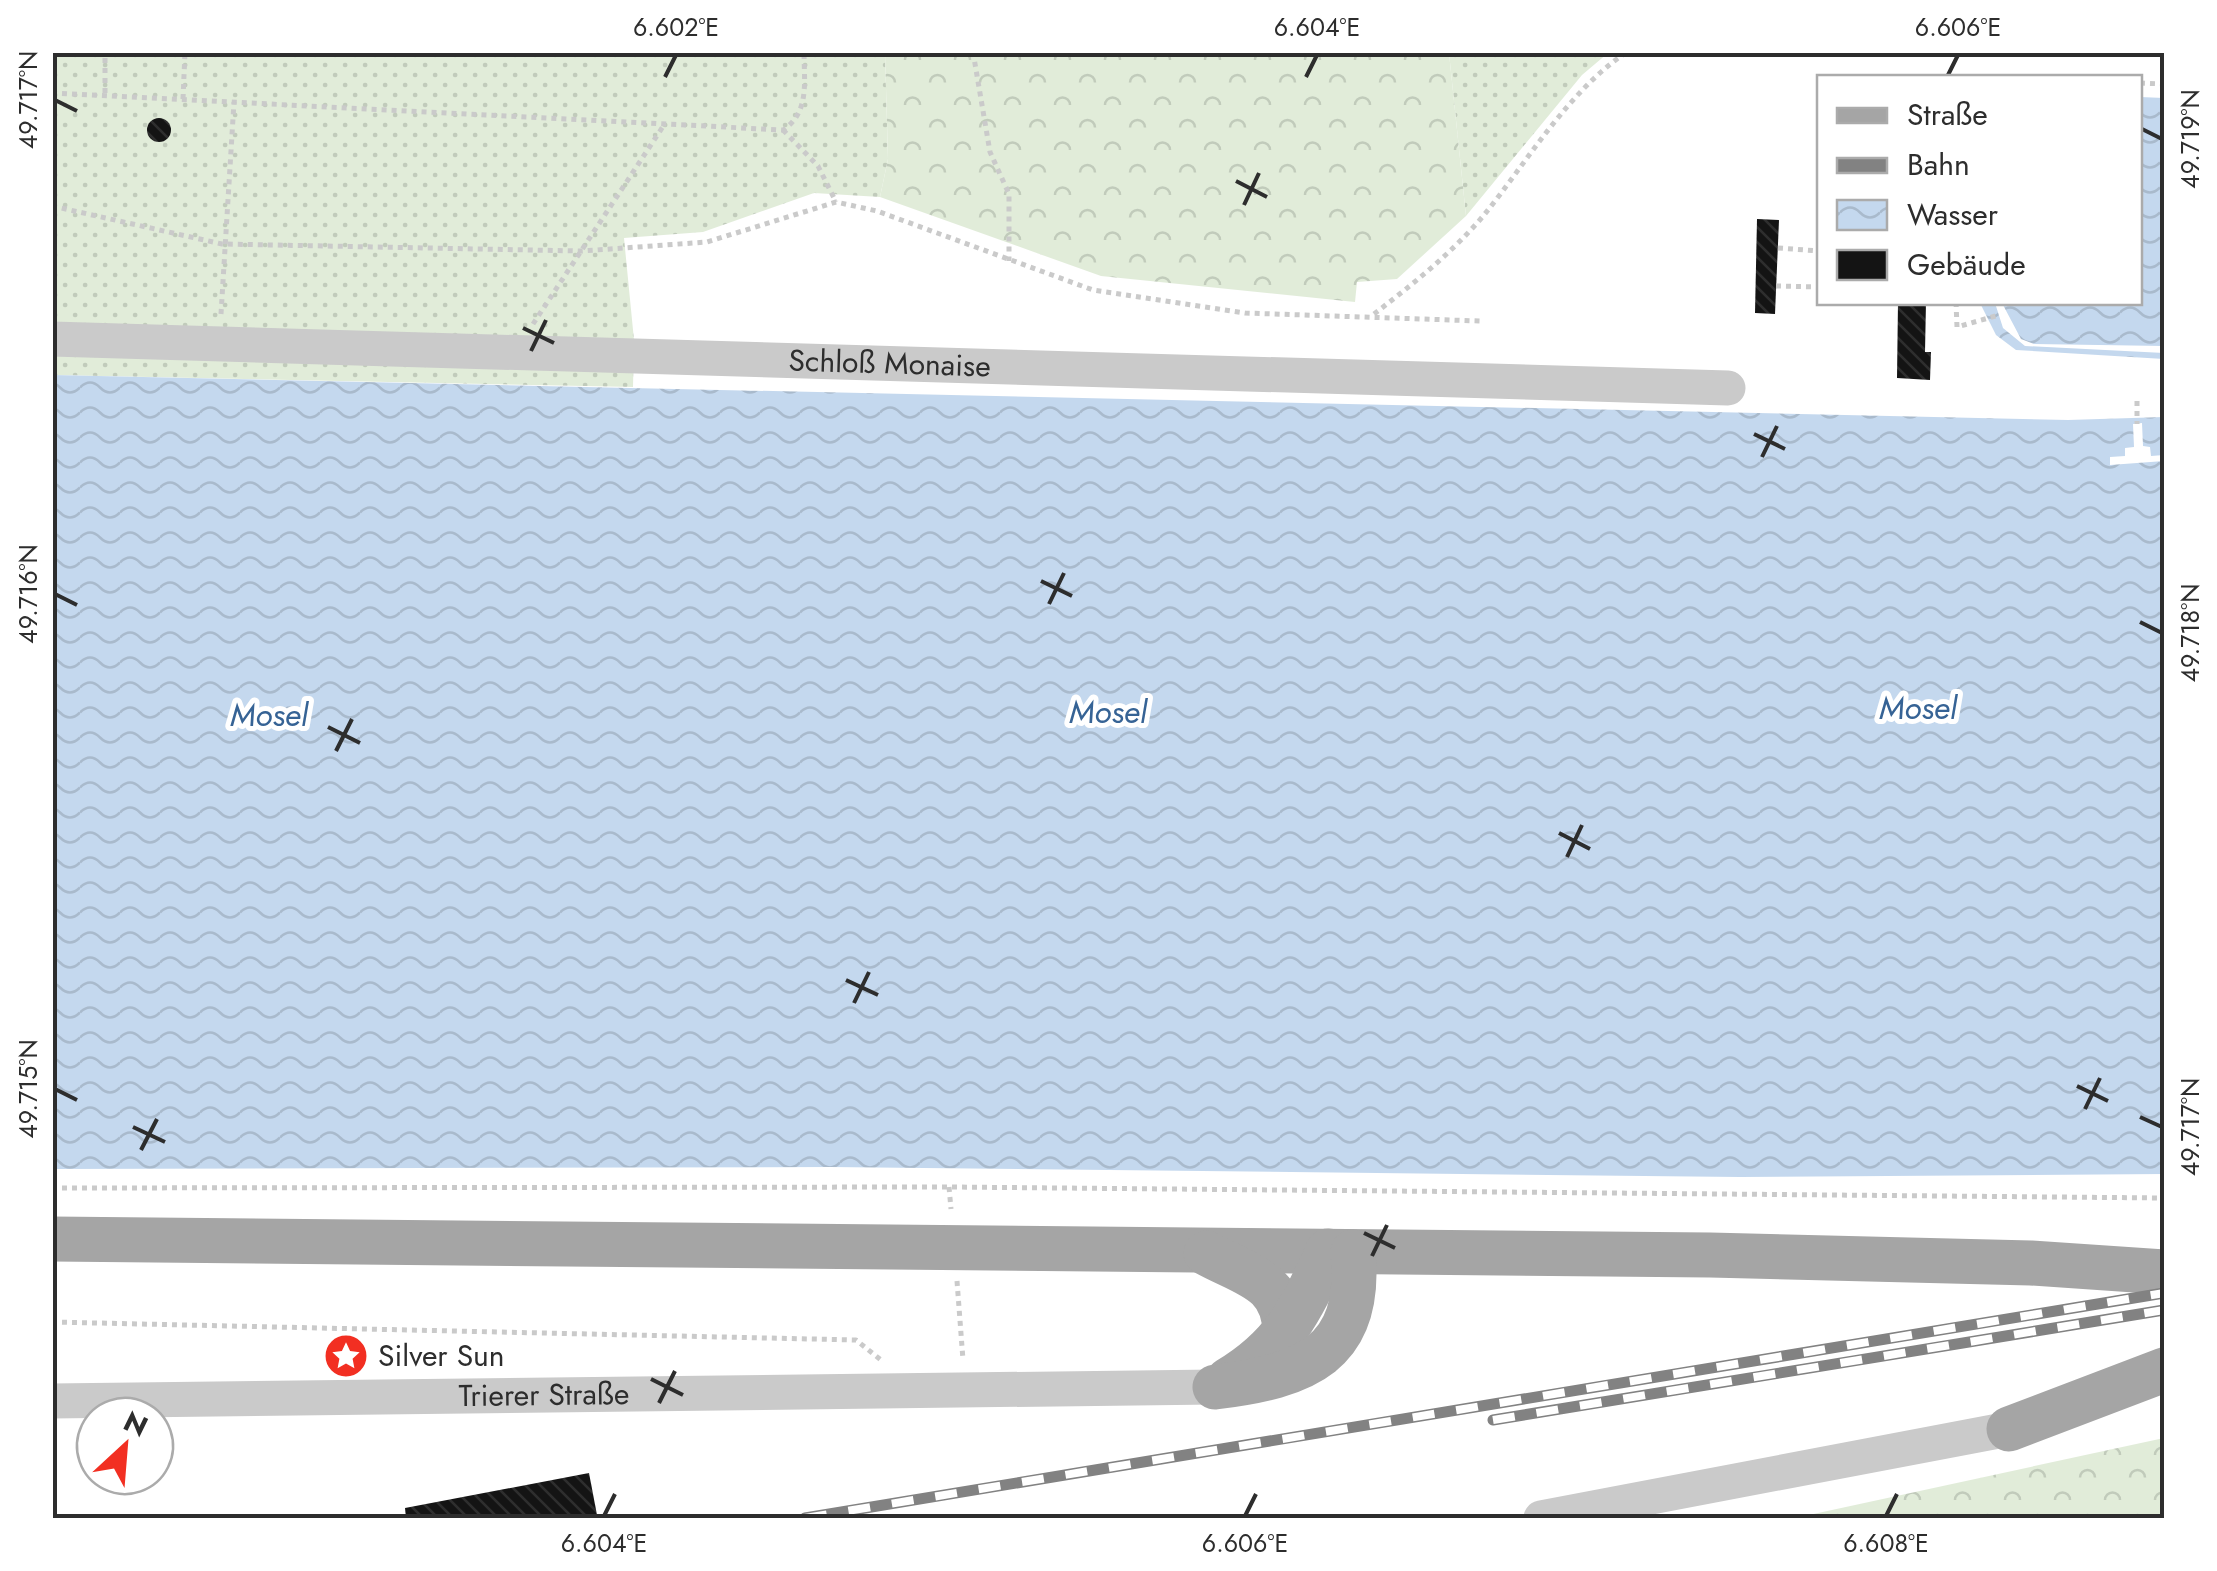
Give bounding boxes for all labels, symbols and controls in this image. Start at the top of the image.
text: 6.602°E [633,9,719,45]
text: 6.604°E [1274,9,1360,45]
text: 6.606°E [1915,9,2001,45]
text: 49.717°N [10,51,46,149]
legend [1817,75,2142,305]
text: 49.719°N [2172,89,2208,189]
text: Straße [1907,93,1988,136]
text: Bahn [1907,143,1970,186]
text: Wasser [1907,193,1999,236]
text: Gebäude [1907,243,2026,286]
street label: Schloß Monaise [788,339,991,387]
text: 49.716°N [10,544,46,644]
text: 49.718°N [2172,583,2208,683]
water label: Mosel [1879,685,1959,731]
water label: Mosel [1069,689,1149,735]
water label: Mosel [230,692,310,738]
text: 49.715°N [10,1039,46,1139]
text: 49.717°N [2172,1078,2208,1176]
place icon: Silver Sun [323,1333,369,1379]
place label: Silver Sun [378,1334,505,1377]
street label: Trierer Straße [458,1372,629,1417]
north arrow [75,1396,175,1496]
text: N [117,1401,155,1447]
text: 6.604°E [561,1525,647,1561]
text: 6.606°E [1202,1525,1288,1561]
text: 6.608°E [1843,1525,1929,1561]

